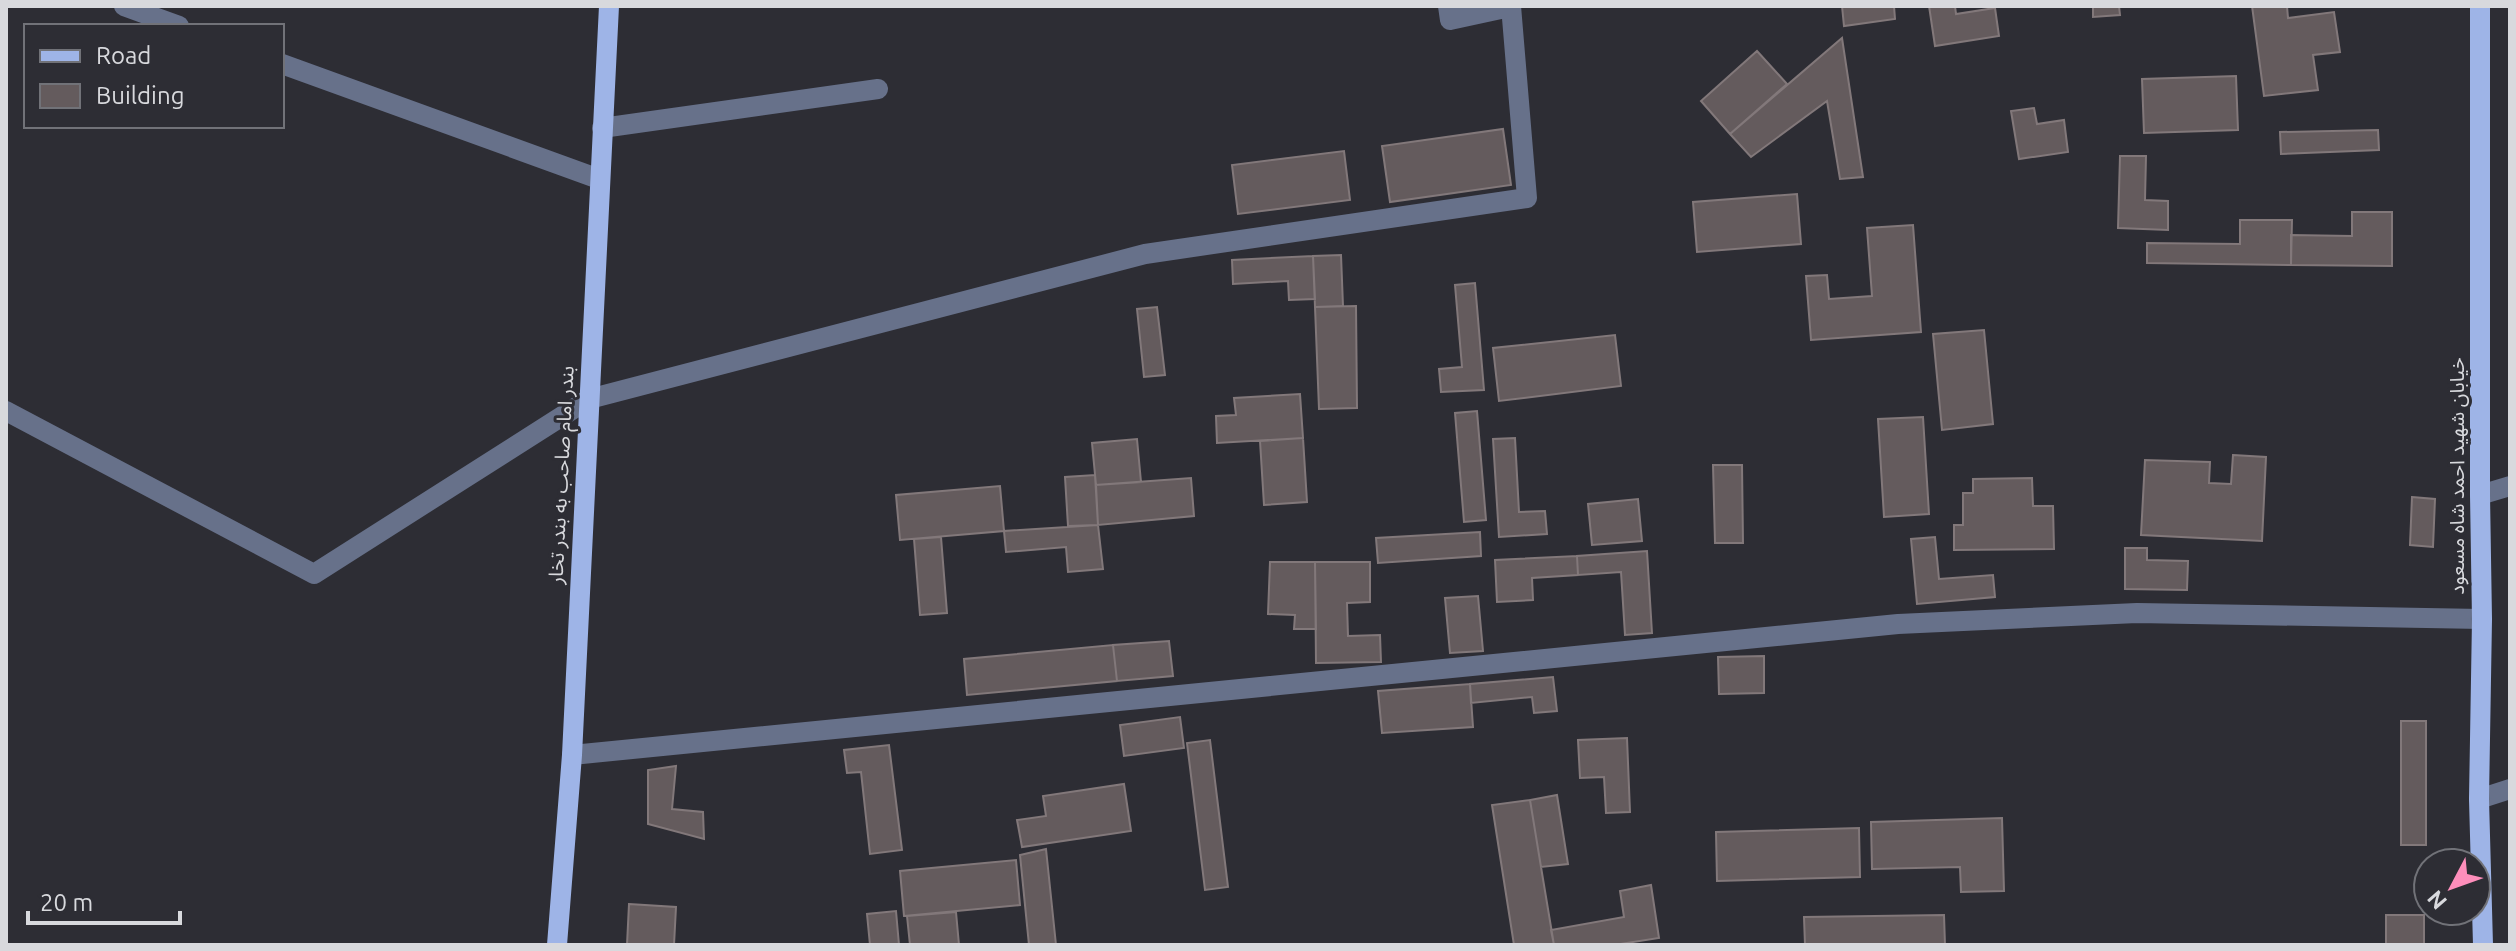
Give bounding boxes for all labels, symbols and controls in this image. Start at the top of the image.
legend [24,24,284,128]
text: Road [96,42,151,69]
text: Building [96,82,184,109]
street label: خیابان شهید احمد شاه مسعود [2445,357,2469,595]
street label: بندر امام صاحب به بندر تخار [543,365,582,586]
north arrow [2412,847,2492,927]
scale bar [28,875,180,925]
text: N [2422,886,2451,915]
text: 20 m [40,889,93,916]

